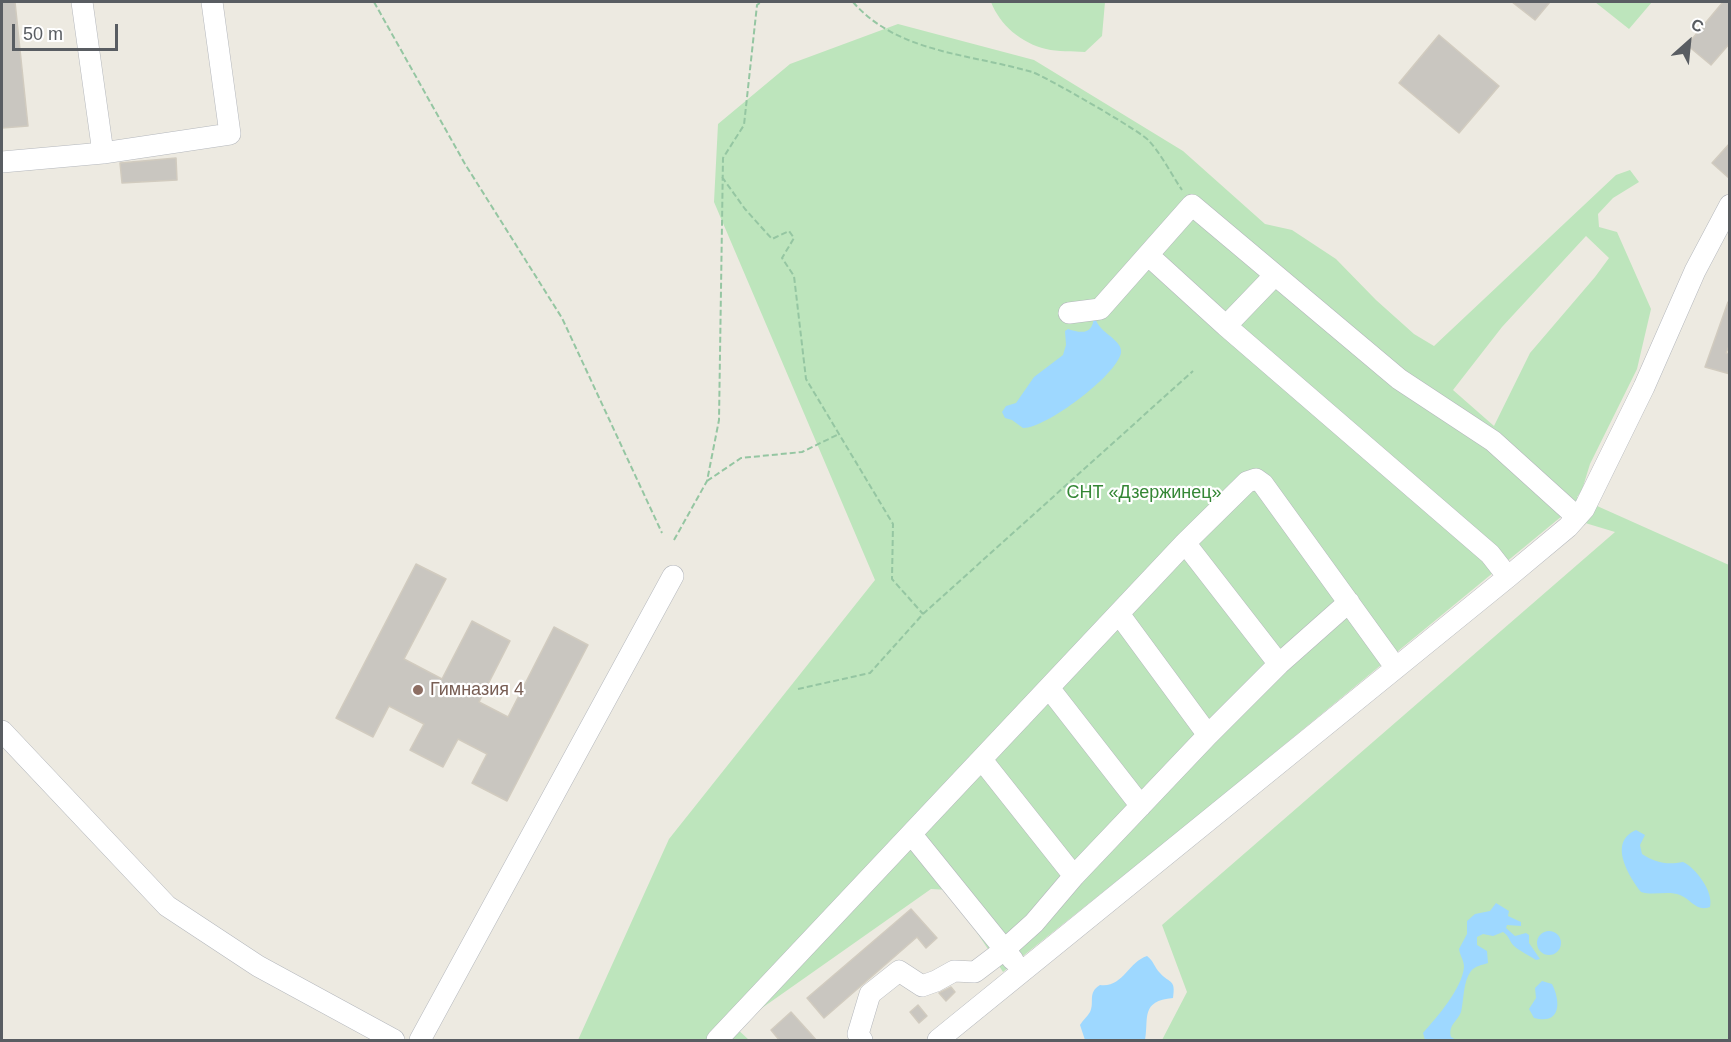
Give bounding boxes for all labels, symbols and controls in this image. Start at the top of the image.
scale bar [15,12,122,50]
north arrow [1659,12,1719,72]
text: С [1688,15,1706,36]
text: 50 m [23,24,63,44]
park label: СНТ «Дзержинец» [1066,482,1222,504]
place label: Гимназия 4 [430,679,524,701]
marker: Гимназия 4 [411,683,425,697]

